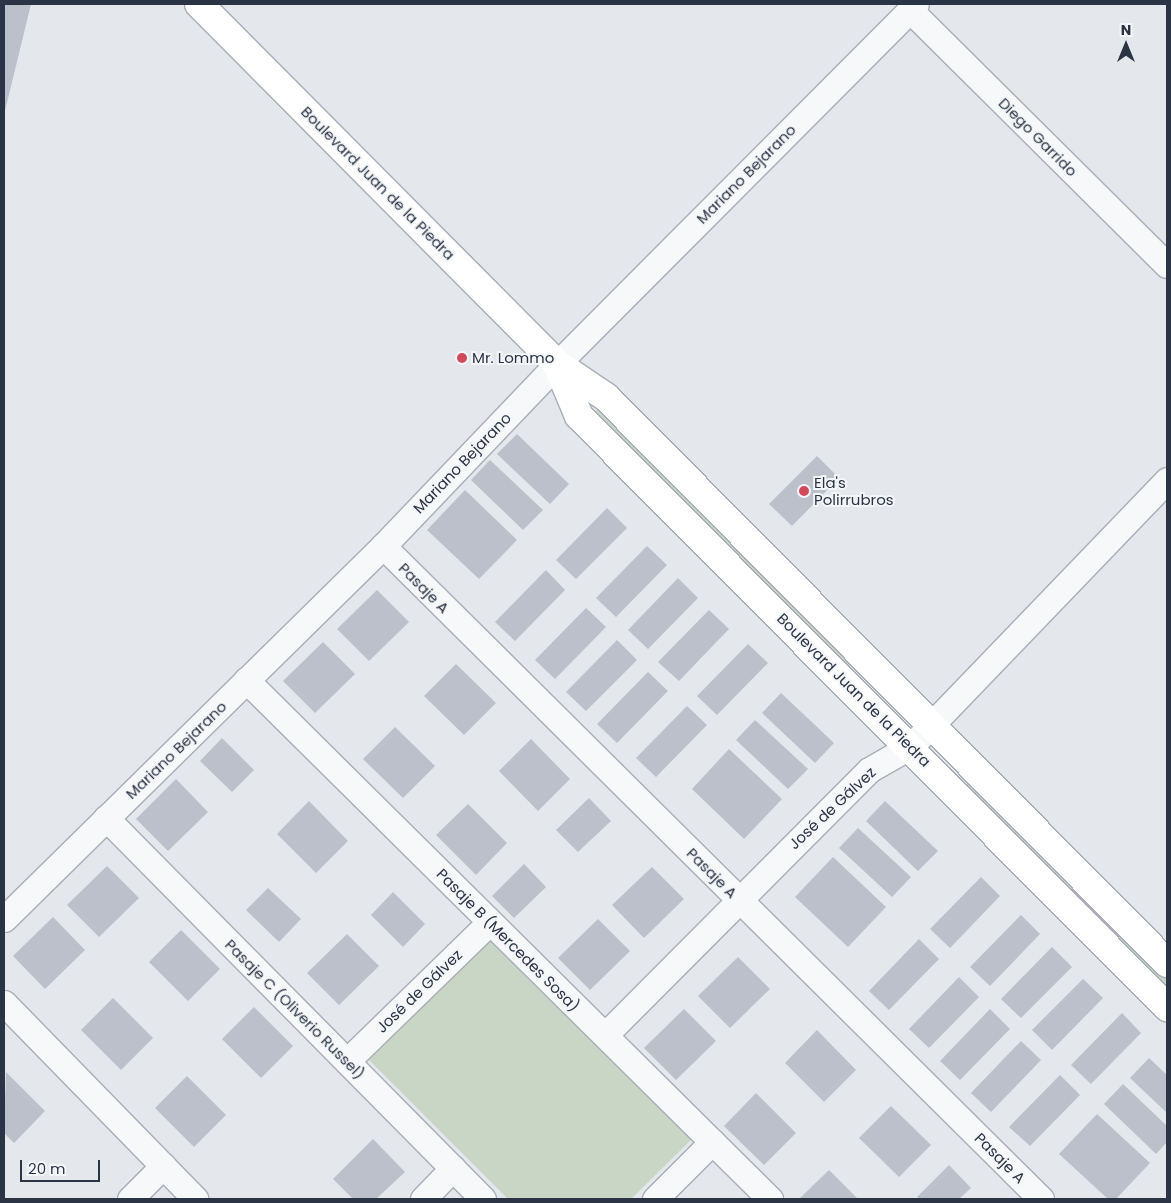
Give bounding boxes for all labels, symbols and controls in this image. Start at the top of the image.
north arrow [1101,20,1151,70]
text: N [1121,20,1131,40]
street label: Diego Garrido [995,94,1081,180]
street label: Boulevard Juan de la Piedra [297,102,459,264]
street label: Mariano Bejarano [693,121,799,227]
place label: Mr. Lommo [472,349,554,367]
marker: Mr. Lommo [456,352,468,364]
street label: Mariano Bejarano [409,409,515,517]
place label: Ela's Polirrubros [814,473,894,508]
marker: Ela's Polirrubros [798,485,810,497]
street label: Pasaje A [395,559,453,617]
street label: Boulevard Juan de la Piedra [773,609,935,771]
street label: Mariano Bejarano [122,697,230,803]
street label: José de Gálvez [785,763,879,853]
street label: Pasaje A [683,844,741,902]
street label: Pasaje B (Mercedes Sosa) [433,865,583,1015]
street label: Pasaje C (Oliverio Russel) [221,935,369,1083]
street label: José de Gálvez [372,946,466,1036]
street label: Pasaje A [971,1129,1029,1187]
scale bar [22,1150,102,1182]
text: 20 m [28,1158,66,1179]

